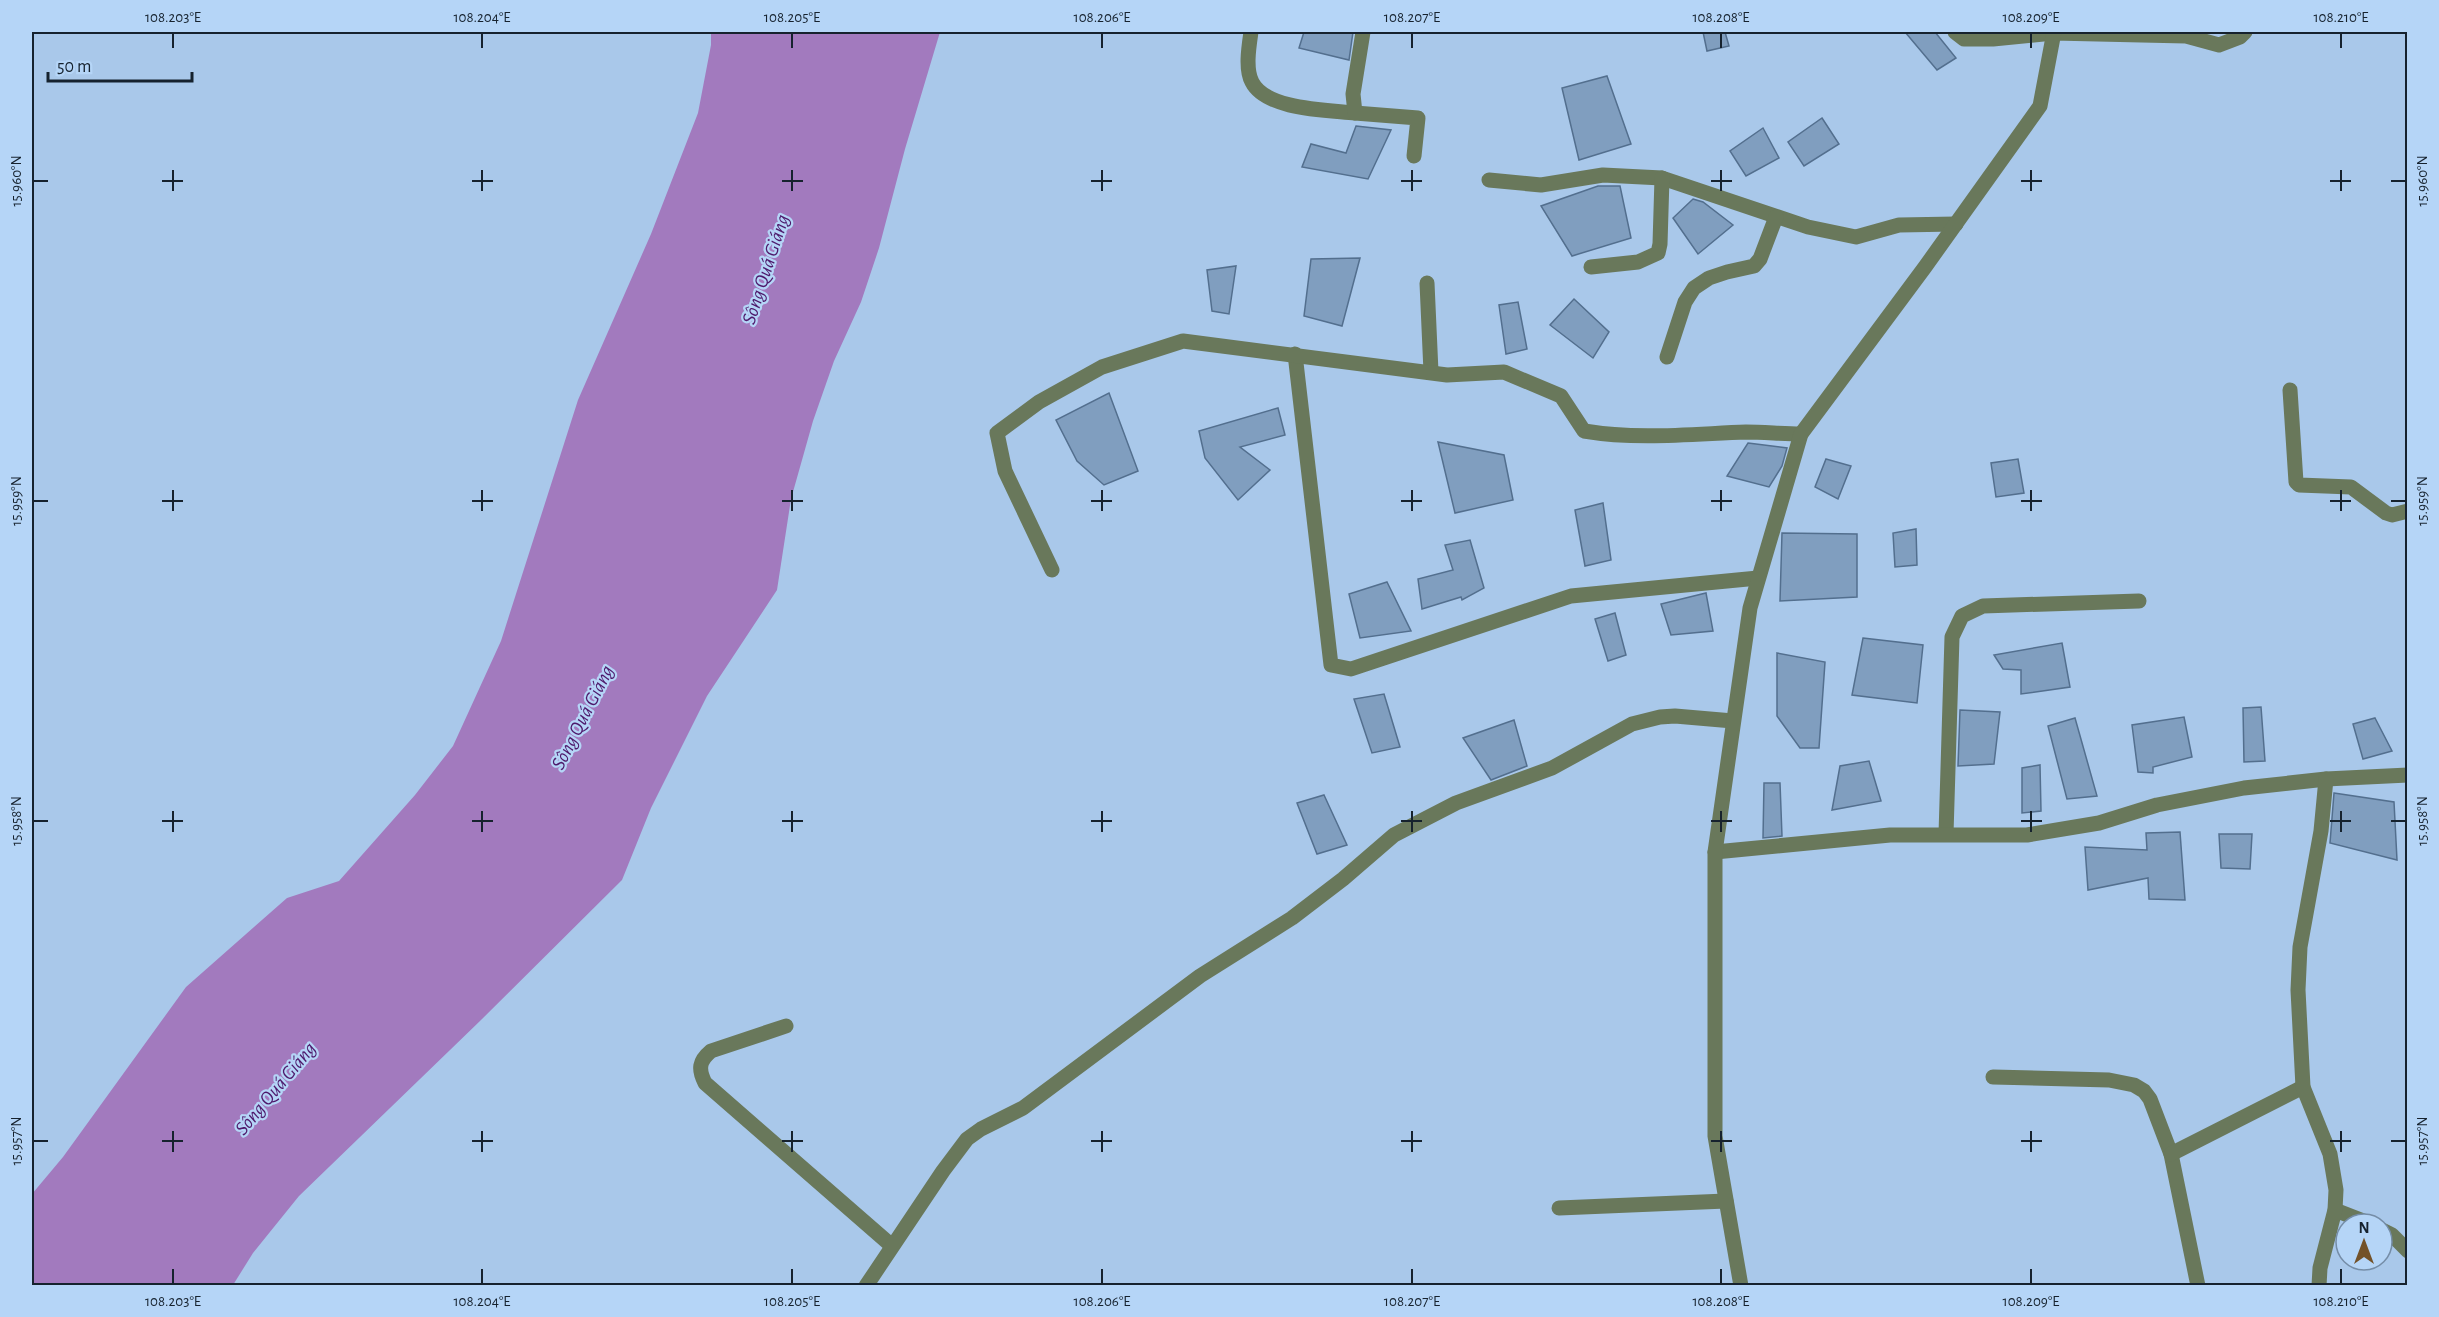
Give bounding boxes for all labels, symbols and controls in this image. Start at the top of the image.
text: 108.203°E [145,10,201,25]
text: 108.204°E [453,10,511,25]
text: 108.205°E [764,10,820,25]
text: 108.206°E [1073,10,1131,25]
text: 108.207°E [1384,10,1440,25]
text: 108.208°E [1692,10,1750,25]
text: 108.209°E [2002,10,2060,25]
text: 108.210°E [2313,10,2369,25]
scale bar [48,45,192,83]
text: 50 m [57,58,91,76]
text: 15.960°N [9,155,24,207]
text: 15.960°N [2415,155,2430,207]
water label: Sông Quá Giáng [739,212,793,327]
text: 15.959°N [9,476,24,526]
text: 15.959°N [2415,476,2430,526]
water label: Sông Quá Giáng [548,662,618,773]
text: 15.958°N [9,796,24,846]
text: 15.958°N [2415,796,2430,846]
water label: Sông Quá Giáng [231,1039,320,1139]
text: 15.957°N [9,1116,24,1166]
text: 15.957°N [2415,1116,2430,1166]
north arrow [2334,1212,2394,1272]
text: N [2358,1220,2370,1236]
text: 108.203°E [145,1294,201,1309]
text: 108.204°E [453,1294,511,1309]
text: 108.205°E [764,1294,820,1309]
text: 108.206°E [1073,1294,1131,1309]
text: 108.207°E [1384,1294,1440,1309]
text: 108.208°E [1692,1294,1750,1309]
text: 108.209°E [2002,1294,2060,1309]
text: 108.210°E [2313,1294,2369,1309]

